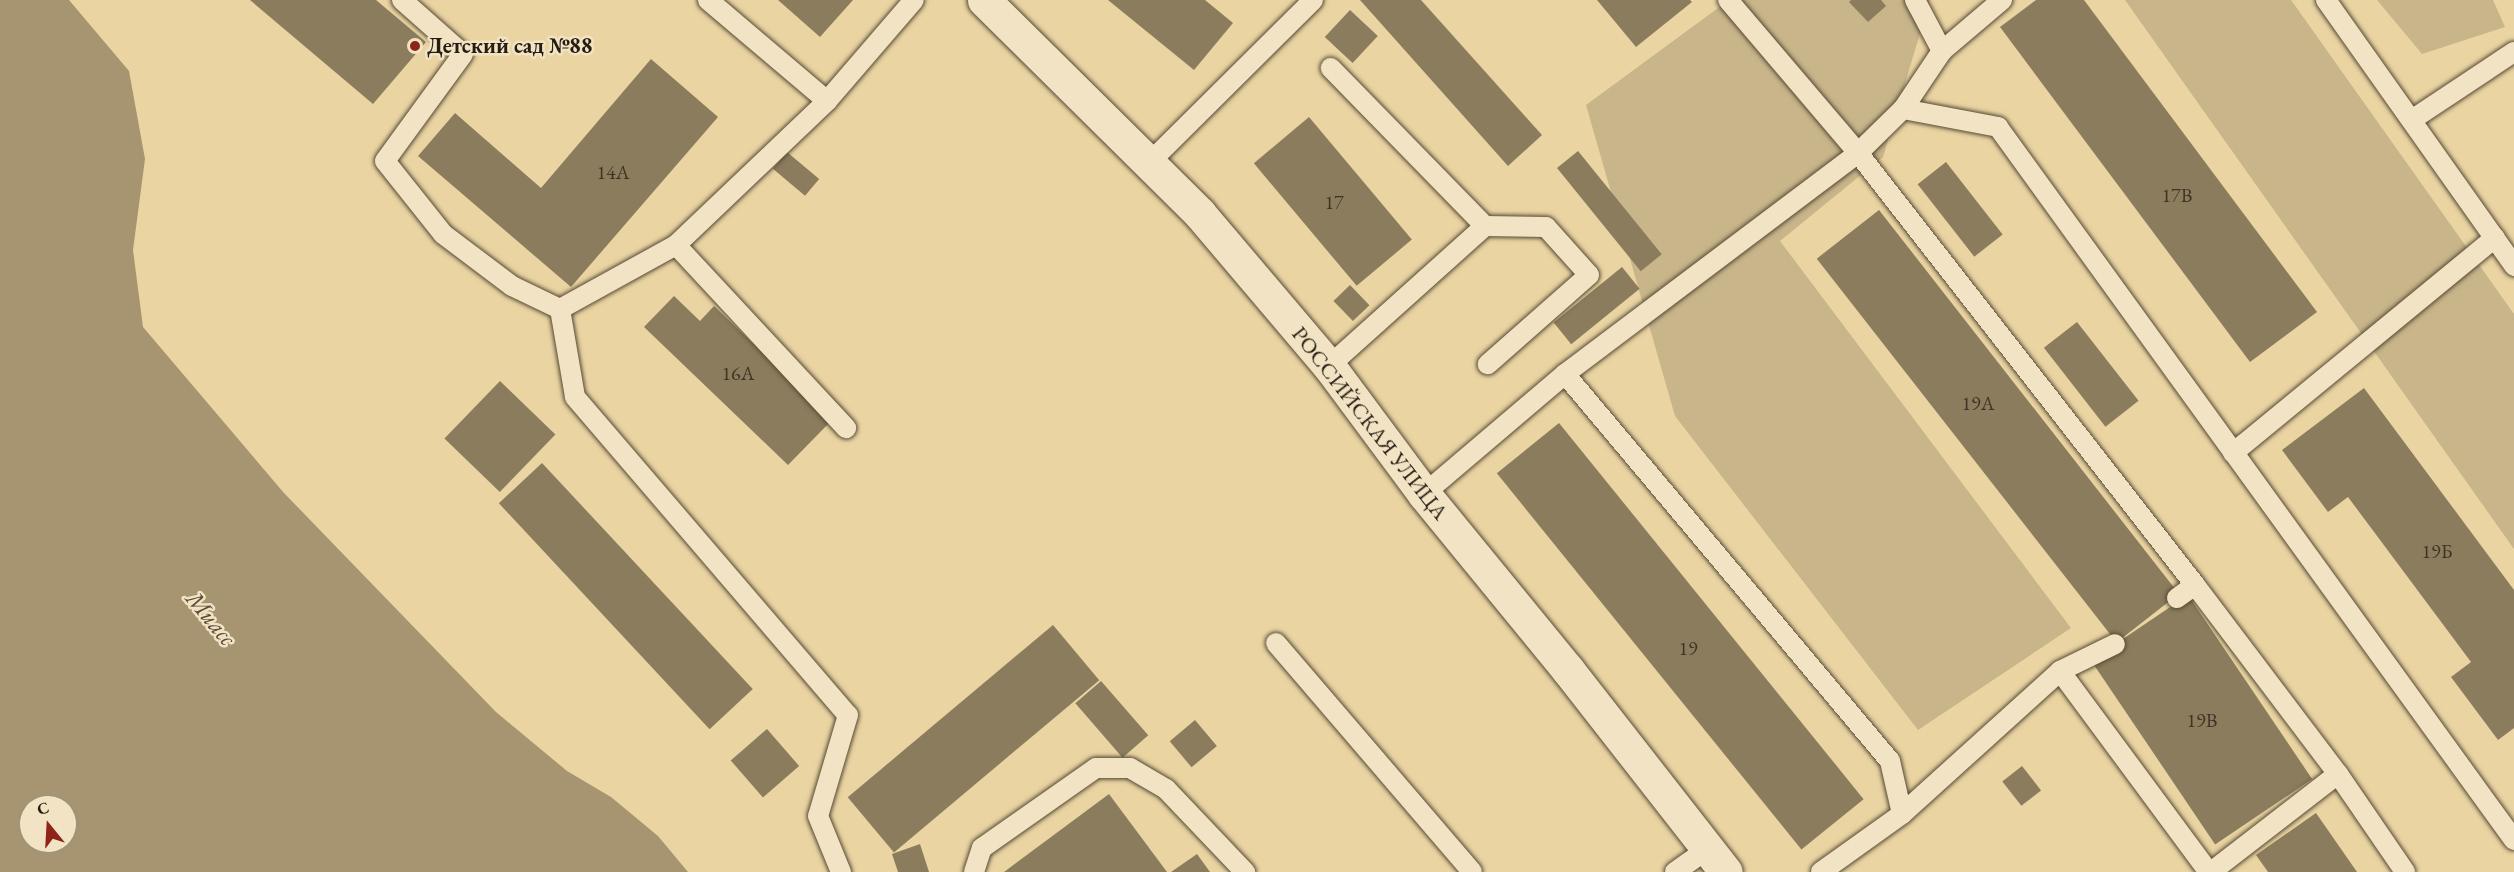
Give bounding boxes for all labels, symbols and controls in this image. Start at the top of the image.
place label: Детский сад №88 [427,33,592,59]
marker: Детский сад №88 [408,39,422,53]
house number: 14А [596,160,630,184]
house number: 17В [2162,183,2192,207]
house number: 17 [1324,190,1344,214]
street label: РОССИЙСКАЯ УЛИЦА [1286,321,1454,525]
house number: 16А [721,361,755,385]
house number: 19А [1961,391,1995,415]
house number: 19Б [2422,539,2452,563]
water label: Миасс [180,585,242,651]
house number: 19 [1678,636,1698,660]
house number: 19В [2187,708,2217,732]
north arrow [18,794,78,854]
text: С [34,797,52,820]

